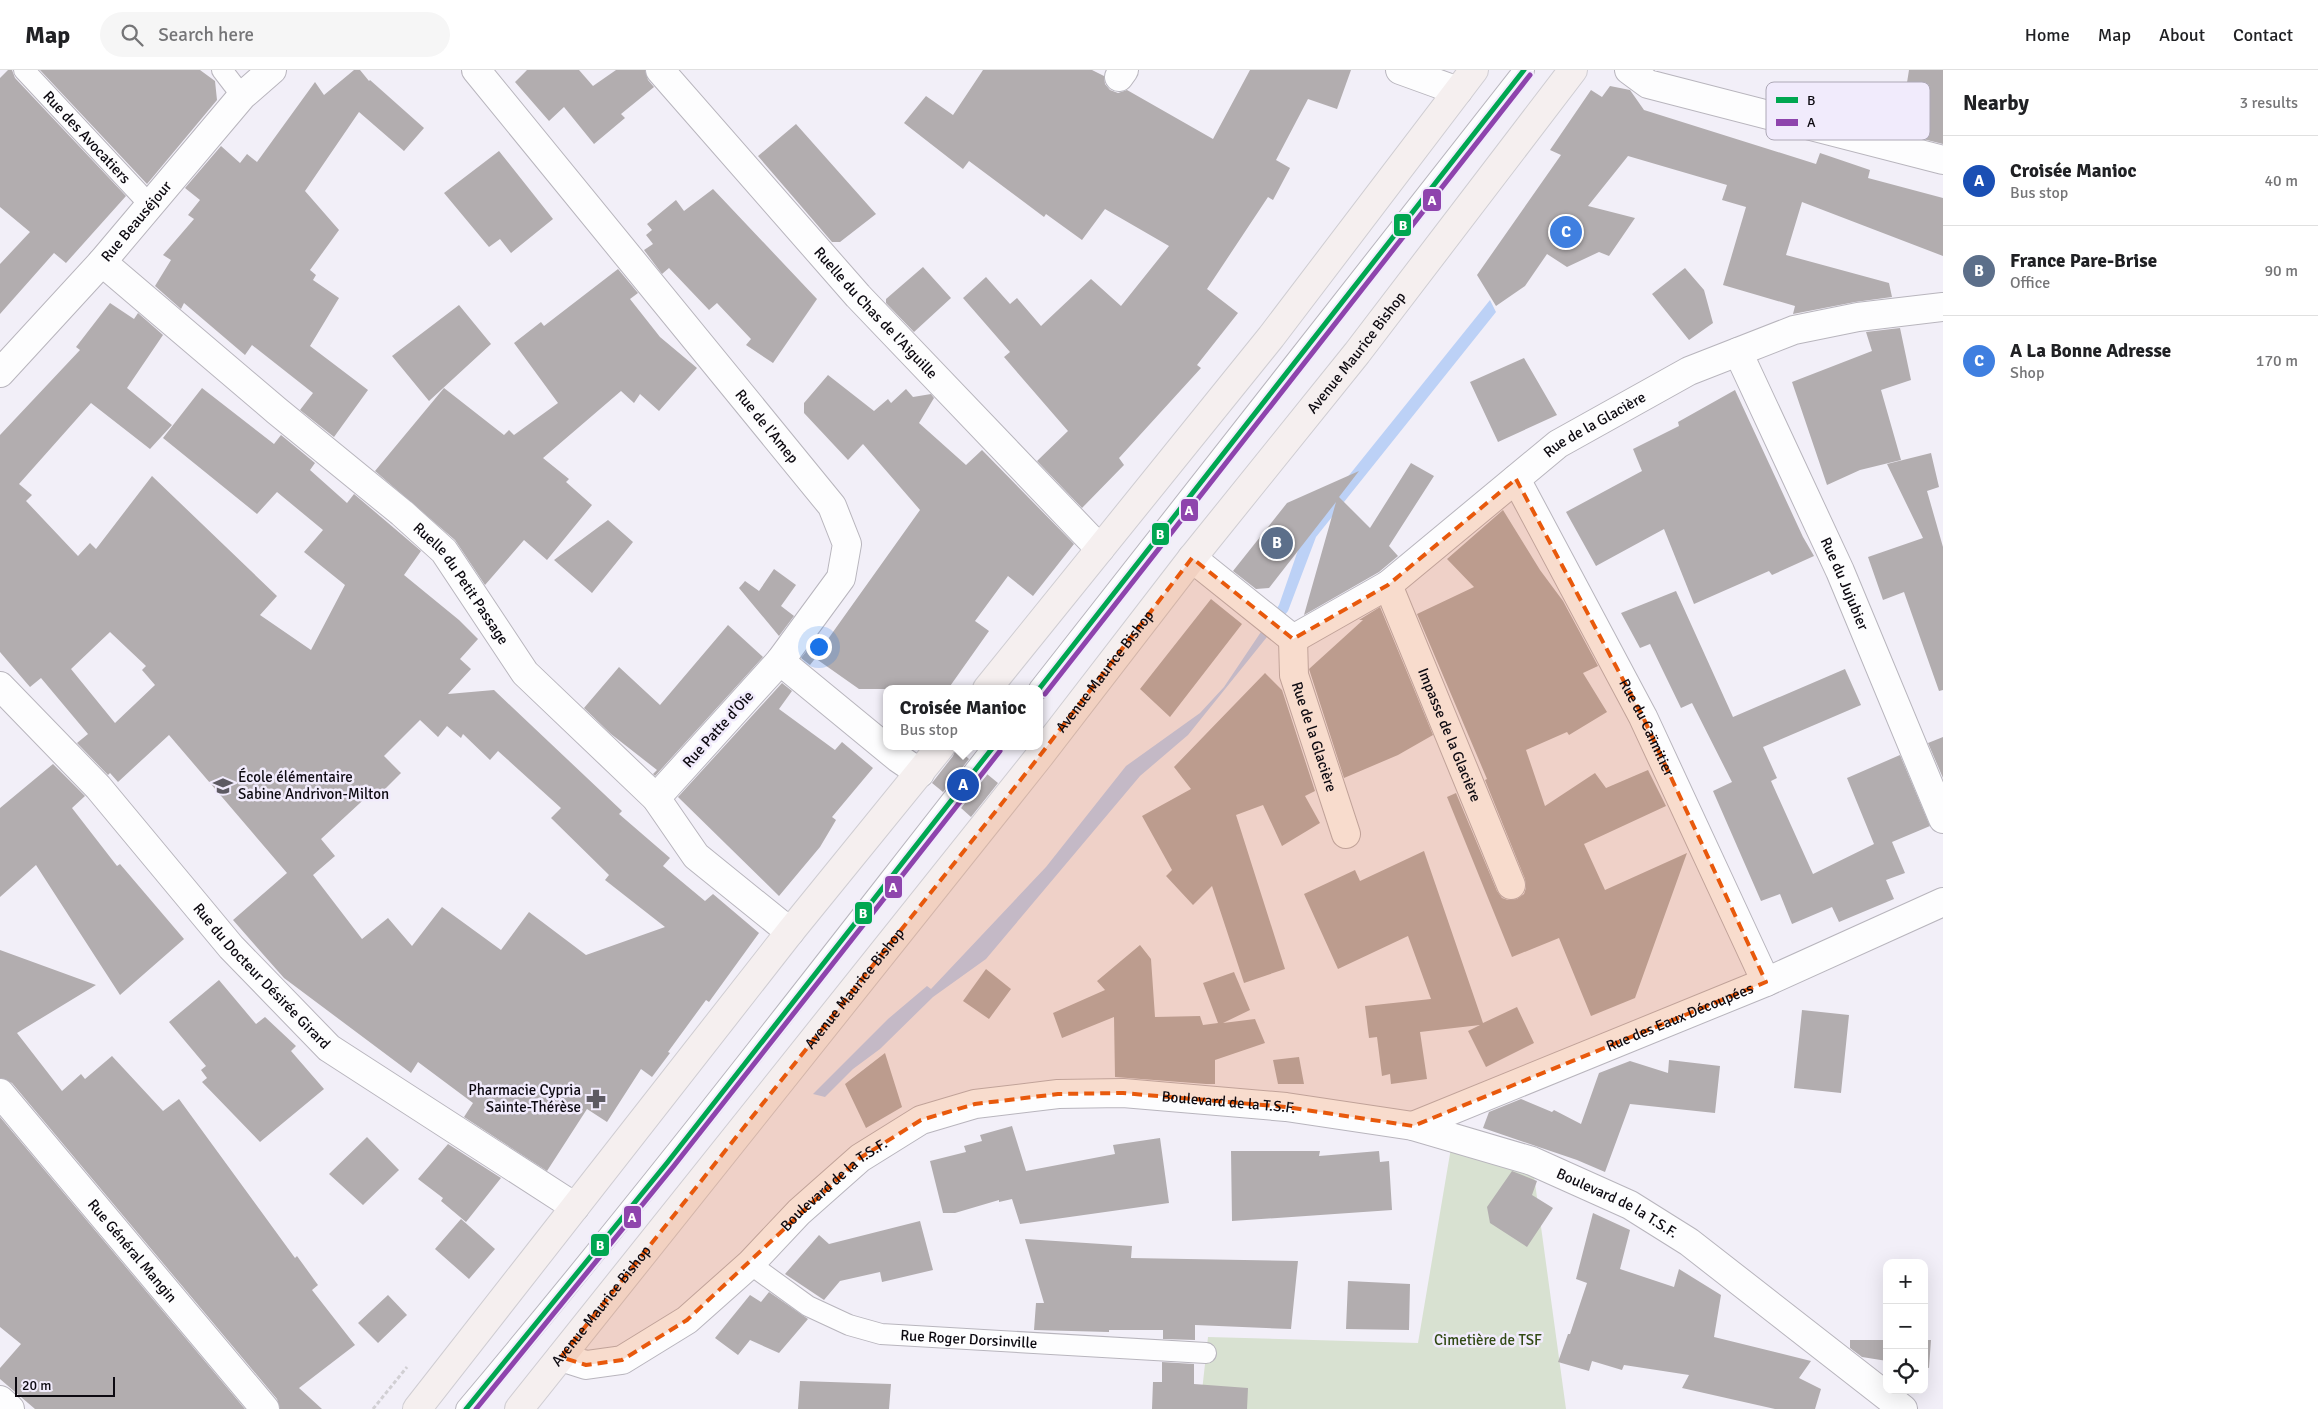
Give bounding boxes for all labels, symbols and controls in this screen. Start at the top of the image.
search box [100,12,450,57]
text: Map [25,20,70,50]
icon: search [118,21,146,49]
text: Search here [158,23,254,47]
text: Home [2025,24,2070,46]
text: Map [2098,24,2131,46]
text: About [2159,24,2205,46]
text: Contact [2233,24,2293,46]
legend [1766,82,1930,140]
street label: Rue des Avocatiers [39,87,135,188]
text: Nearby [1963,90,2029,116]
text: B [1807,92,1815,109]
text: 3 results [2239,93,2298,113]
text: A [1807,114,1816,131]
text: Croisée Manioc [2010,159,2137,183]
text: A [1974,171,1984,191]
text: 40 m [2264,171,2298,191]
street label: Rue Beauséjour [97,177,176,265]
text: Bus stop [2010,183,2068,203]
line badge: A [1422,188,1442,212]
text: A [1428,192,1437,209]
line badge: B [1393,213,1412,237]
pin: C [1550,213,1582,251]
text: B [1399,217,1408,234]
street label: Ruelle du Chas de l'Aiguille [810,243,941,383]
text: France Pare-Brise [2010,249,2157,273]
text: B [1974,261,1984,281]
text: 90 m [2264,261,2298,281]
text: Office [2010,273,2050,293]
street label: Avenue Maurice Bishop [1303,288,1409,417]
text: A La Bonne Adresse [2010,339,2171,363]
text: C [1974,351,1984,371]
text: 170 m [2256,351,2298,371]
text: Shop [2010,363,2044,383]
street label: Rue de l'Amep [731,386,802,467]
street label: Rue de la Glacière [1540,388,1649,461]
line badge: A [1180,498,1199,522]
text: A [1185,502,1194,519]
street label: Ruelle du Petit Passage [410,519,513,648]
line badge: B [1151,522,1170,546]
pin: B [1261,524,1293,562]
text: B [1156,526,1165,543]
street label: Rue du Jujubier [1816,534,1873,633]
street label: Avenue Maurice Bishop [1052,607,1158,736]
your location [806,634,832,660]
street label: Impasse de la Glacière [1414,665,1485,805]
street label: Rue du Caïmitier [1615,676,1678,780]
street label: Rue de la Glacière [1288,679,1341,794]
popup [883,685,1043,750]
street label: Rue Patte d'Oie [679,687,757,771]
text: Croisée Manioc [900,696,1026,720]
text: Bus stop [900,720,958,740]
pin: A [947,766,979,804]
place label: École élémentaire Sabine Andrivon-Milton [238,767,389,803]
school or university icon: École élémentaire Sabine Andrivon-Milton [212,775,234,797]
line badge: A [884,875,903,899]
text: A [889,879,898,896]
street label: Rue du Docteur Désirée Girard [189,899,334,1053]
line badge: B [854,901,873,925]
text: B [859,905,868,922]
street label: Avenue Maurice Bishop [801,924,908,1052]
street label: Rue des Eaux Découpées [1603,979,1756,1055]
place label: Pharmacie Cypria Sainte-Thérèse [468,1081,581,1116]
street label: Boulevard de la T.S.F. [1161,1087,1297,1117]
pharmacy icon: Pharmacie Cypria Sainte-Thérèse [585,1088,607,1110]
street label: Boulevard de la T.S.F. [777,1134,890,1235]
street label: Boulevard de la T.S.F. [1554,1164,1681,1242]
street label: Rue Général Mangin [84,1195,181,1306]
line badge: A [623,1205,642,1229]
text: A [628,1209,637,1226]
line badge: B [590,1233,610,1257]
street label: Avenue Maurice Bishop [548,1242,654,1370]
map controls [1883,1259,1928,1394]
button: + [1883,1259,1928,1304]
button: − [1883,1304,1928,1349]
street label: Rue Roger Dorsinville [900,1326,1038,1352]
park label: Cimetière de TSF [1434,1331,1542,1349]
button: locate [1883,1349,1928,1394]
scale bar [15,1374,115,1397]
text: 20 m [22,1377,51,1394]

